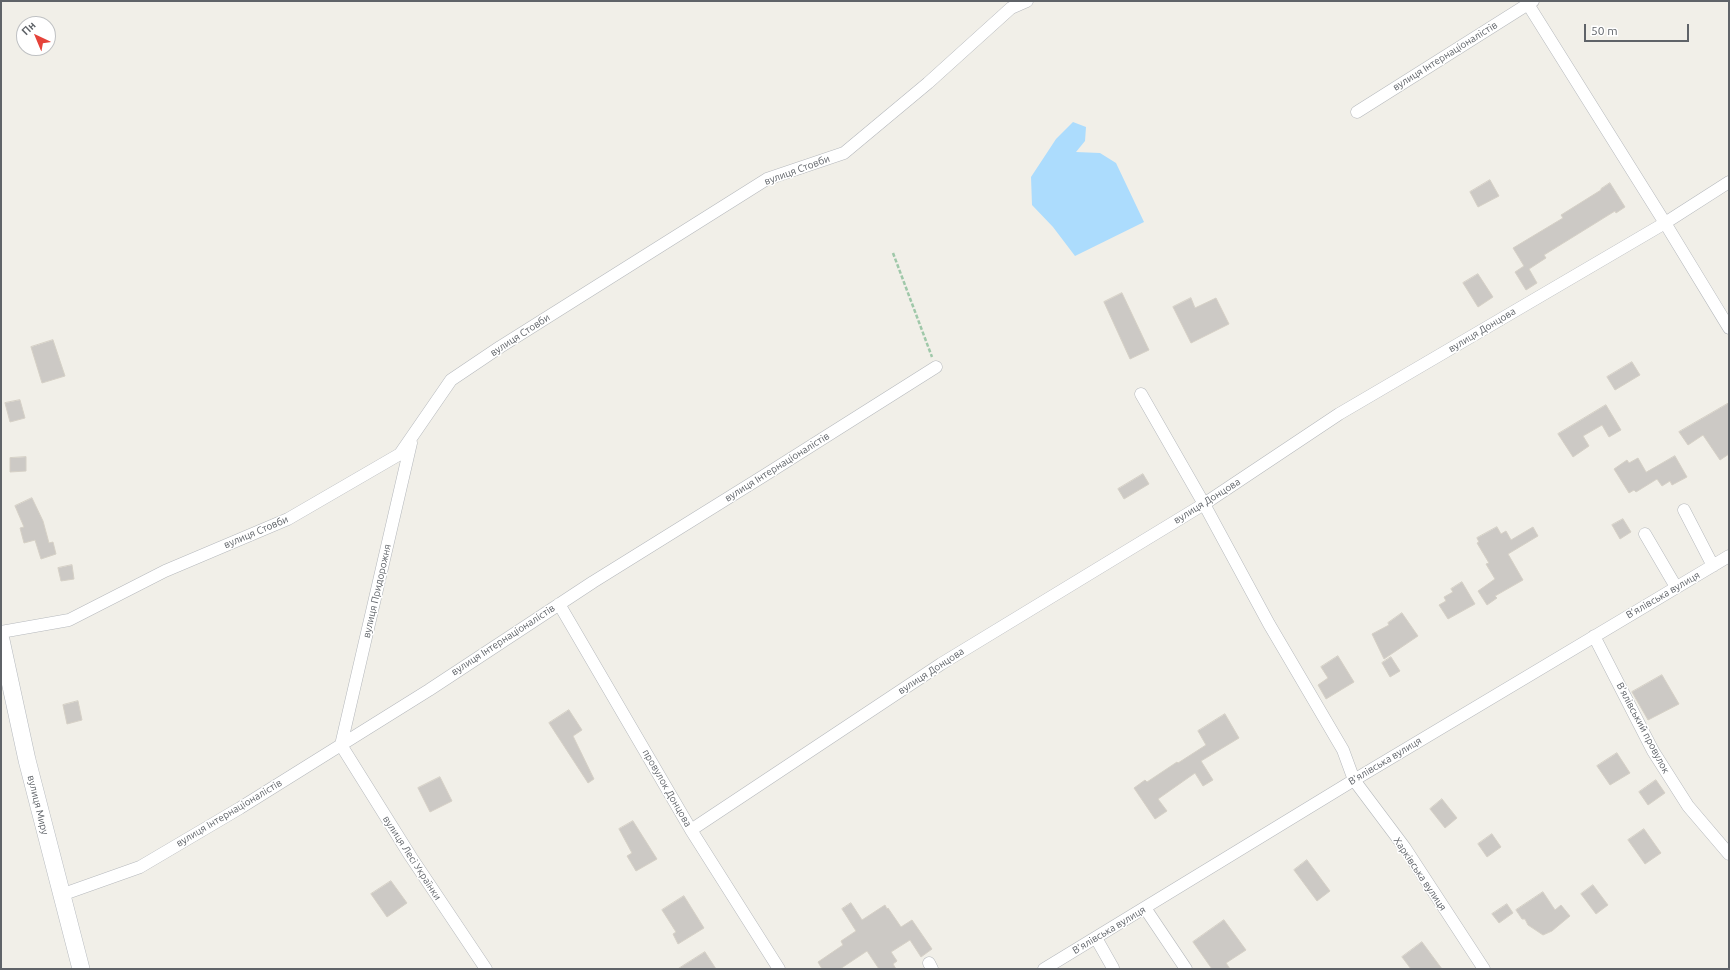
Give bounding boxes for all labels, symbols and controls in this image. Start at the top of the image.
north arrow [16,16,56,56]
scale bar [1586,16,1691,42]
text: Пн [19,19,38,37]
street label: вулиця Інтернаціоналістів [1390,19,1500,93]
text: 50 m [1591,24,1618,37]
street label: вулиця Стовби [763,153,831,187]
street label: вулиця Донцова [1446,305,1518,355]
street label: вулиця Стовби [488,311,552,359]
street label: вулиця Інтернаціоналістів [722,430,832,504]
street label: вулиця Донцова [1171,476,1243,526]
street label: вулиця Стовби [222,513,290,551]
street label: вулиця Придорожня [360,543,394,639]
street label: В’ялівська вулиця [1624,569,1702,621]
street label: вулиця Інтернаціоналістів [449,602,557,678]
street label: вулиця Донцова [896,645,966,697]
street label: В'ялівський провулок [1614,680,1672,776]
street label: В’ялівська вулиця [1346,734,1424,788]
street label: провулок Донцова [640,747,694,829]
street label: вулиця Миру [25,774,51,836]
street label: вулиця Інтернаціоналістів [174,777,284,849]
street label: вулиця Лесі Українки [380,814,444,902]
street label: Харківська вулиця [1391,835,1449,913]
street label: В’ялівська вулиця [1070,903,1148,957]

